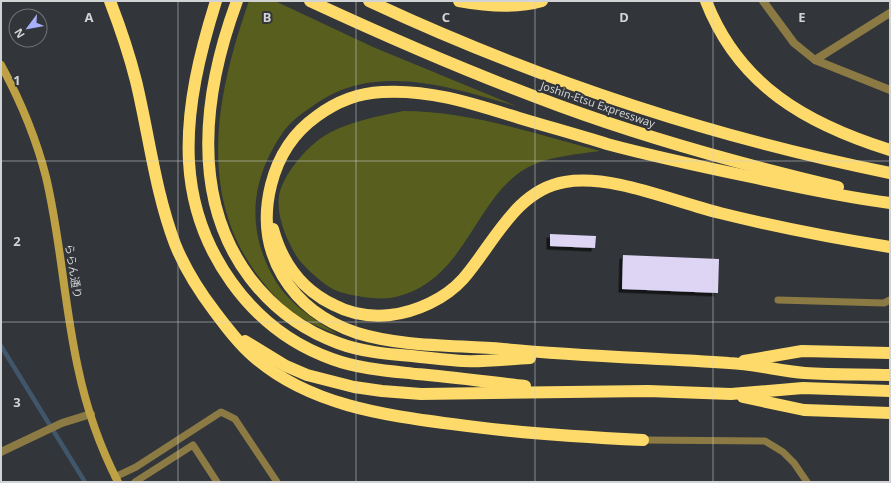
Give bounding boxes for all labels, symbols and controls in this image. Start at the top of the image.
north arrow [8,8,48,48]
text: A [85,8,94,26]
text: B [263,8,271,26]
text: C [442,8,450,26]
text: D [619,8,629,26]
text: E [798,8,806,26]
text: N [10,26,28,41]
text: 1 [13,71,21,89]
street label: Joshin-Etsu Expressway [538,77,658,131]
text: 2 [13,232,21,250]
street label: ららん通り [62,243,86,299]
text: 3 [13,393,21,411]

